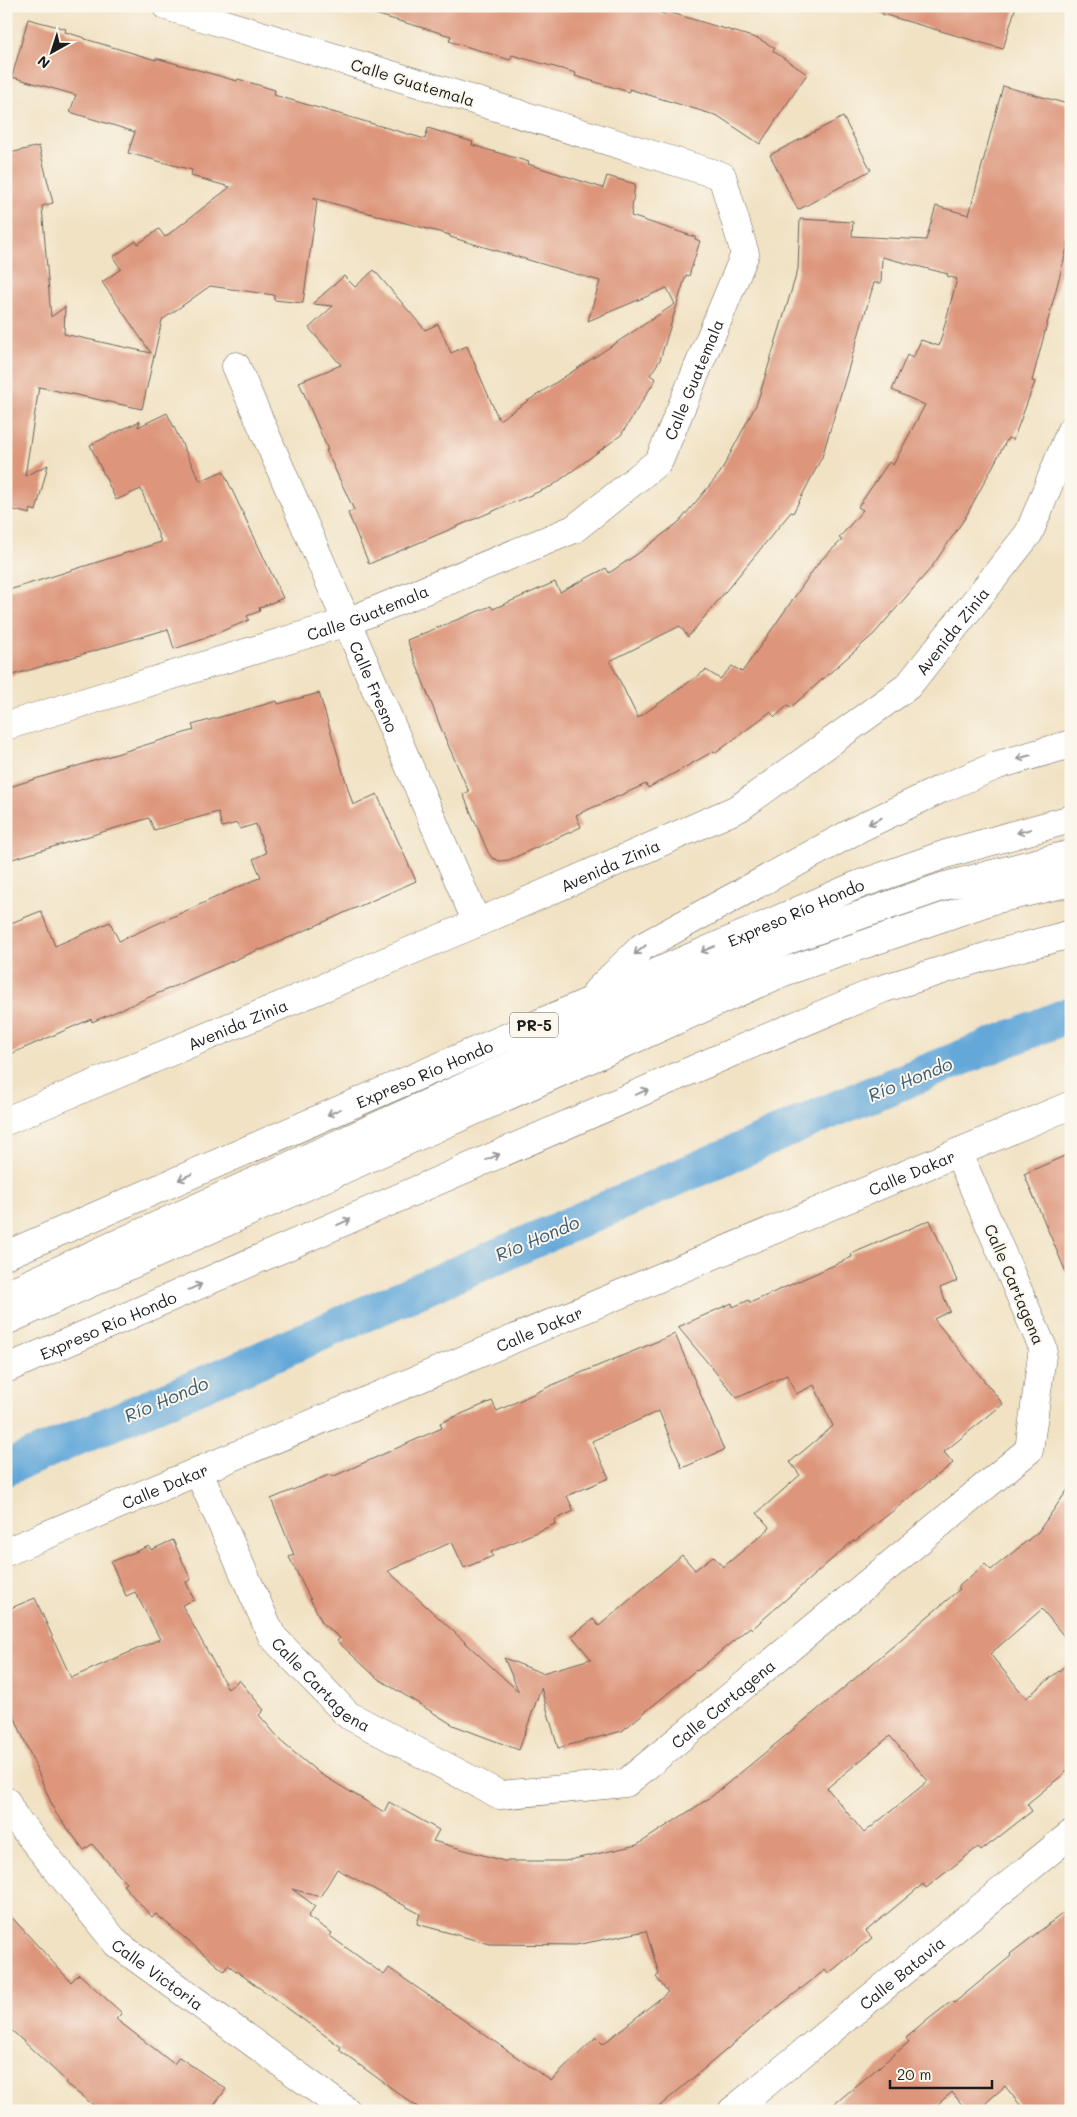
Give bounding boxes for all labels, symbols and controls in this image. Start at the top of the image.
north arrow [28,28,78,78]
text: N [33,52,54,73]
street label: Calle Guatemala [348,53,478,111]
street label: Calle Guatemala [658,316,727,443]
street label: Calle Guatemala [304,579,431,644]
street label: Avenida Zinia [911,582,993,679]
street label: Calle Fresno [346,637,404,735]
one-way arrow [1016,753,1032,763]
one-way arrow [868,817,883,826]
one-way arrow [1016,827,1032,837]
street label: Avenida Zinia [557,834,663,896]
street label: Expreso Río Hondo [724,873,867,951]
one-way arrow [634,944,647,955]
one-way arrow [701,945,716,955]
street label: Avenida Zinia [184,993,290,1054]
road number: PR-5 [510,1012,558,1038]
street label: Expreso Río Hondo [353,1034,496,1112]
water label: Río Hondo [864,1051,956,1107]
one-way arrow [634,1086,649,1096]
one-way arrow [327,1108,342,1118]
street label: Calle Dakar [865,1144,958,1199]
one-way arrow [485,1151,500,1161]
one-way arrow [178,1173,193,1183]
water label: Río Hondo [491,1209,583,1266]
one-way arrow [336,1216,351,1226]
street label: Calle Cartagena [980,1221,1050,1347]
one-way arrow [187,1281,202,1291]
street label: Expreso Río Hondo [36,1286,179,1364]
street label: Calle Dakar [492,1301,585,1356]
water label: Río Hondo [120,1370,212,1427]
street label: Calle Dakar [118,1458,211,1513]
street label: Calle Cartagena [268,1632,374,1736]
street label: Calle Cartagena [666,1654,779,1752]
street label: Calle Batavia [854,1931,949,2014]
street label: Calle Victoria [108,1933,208,2014]
scale bar [890,2057,992,2089]
text: 20 m [897,2064,931,2084]

